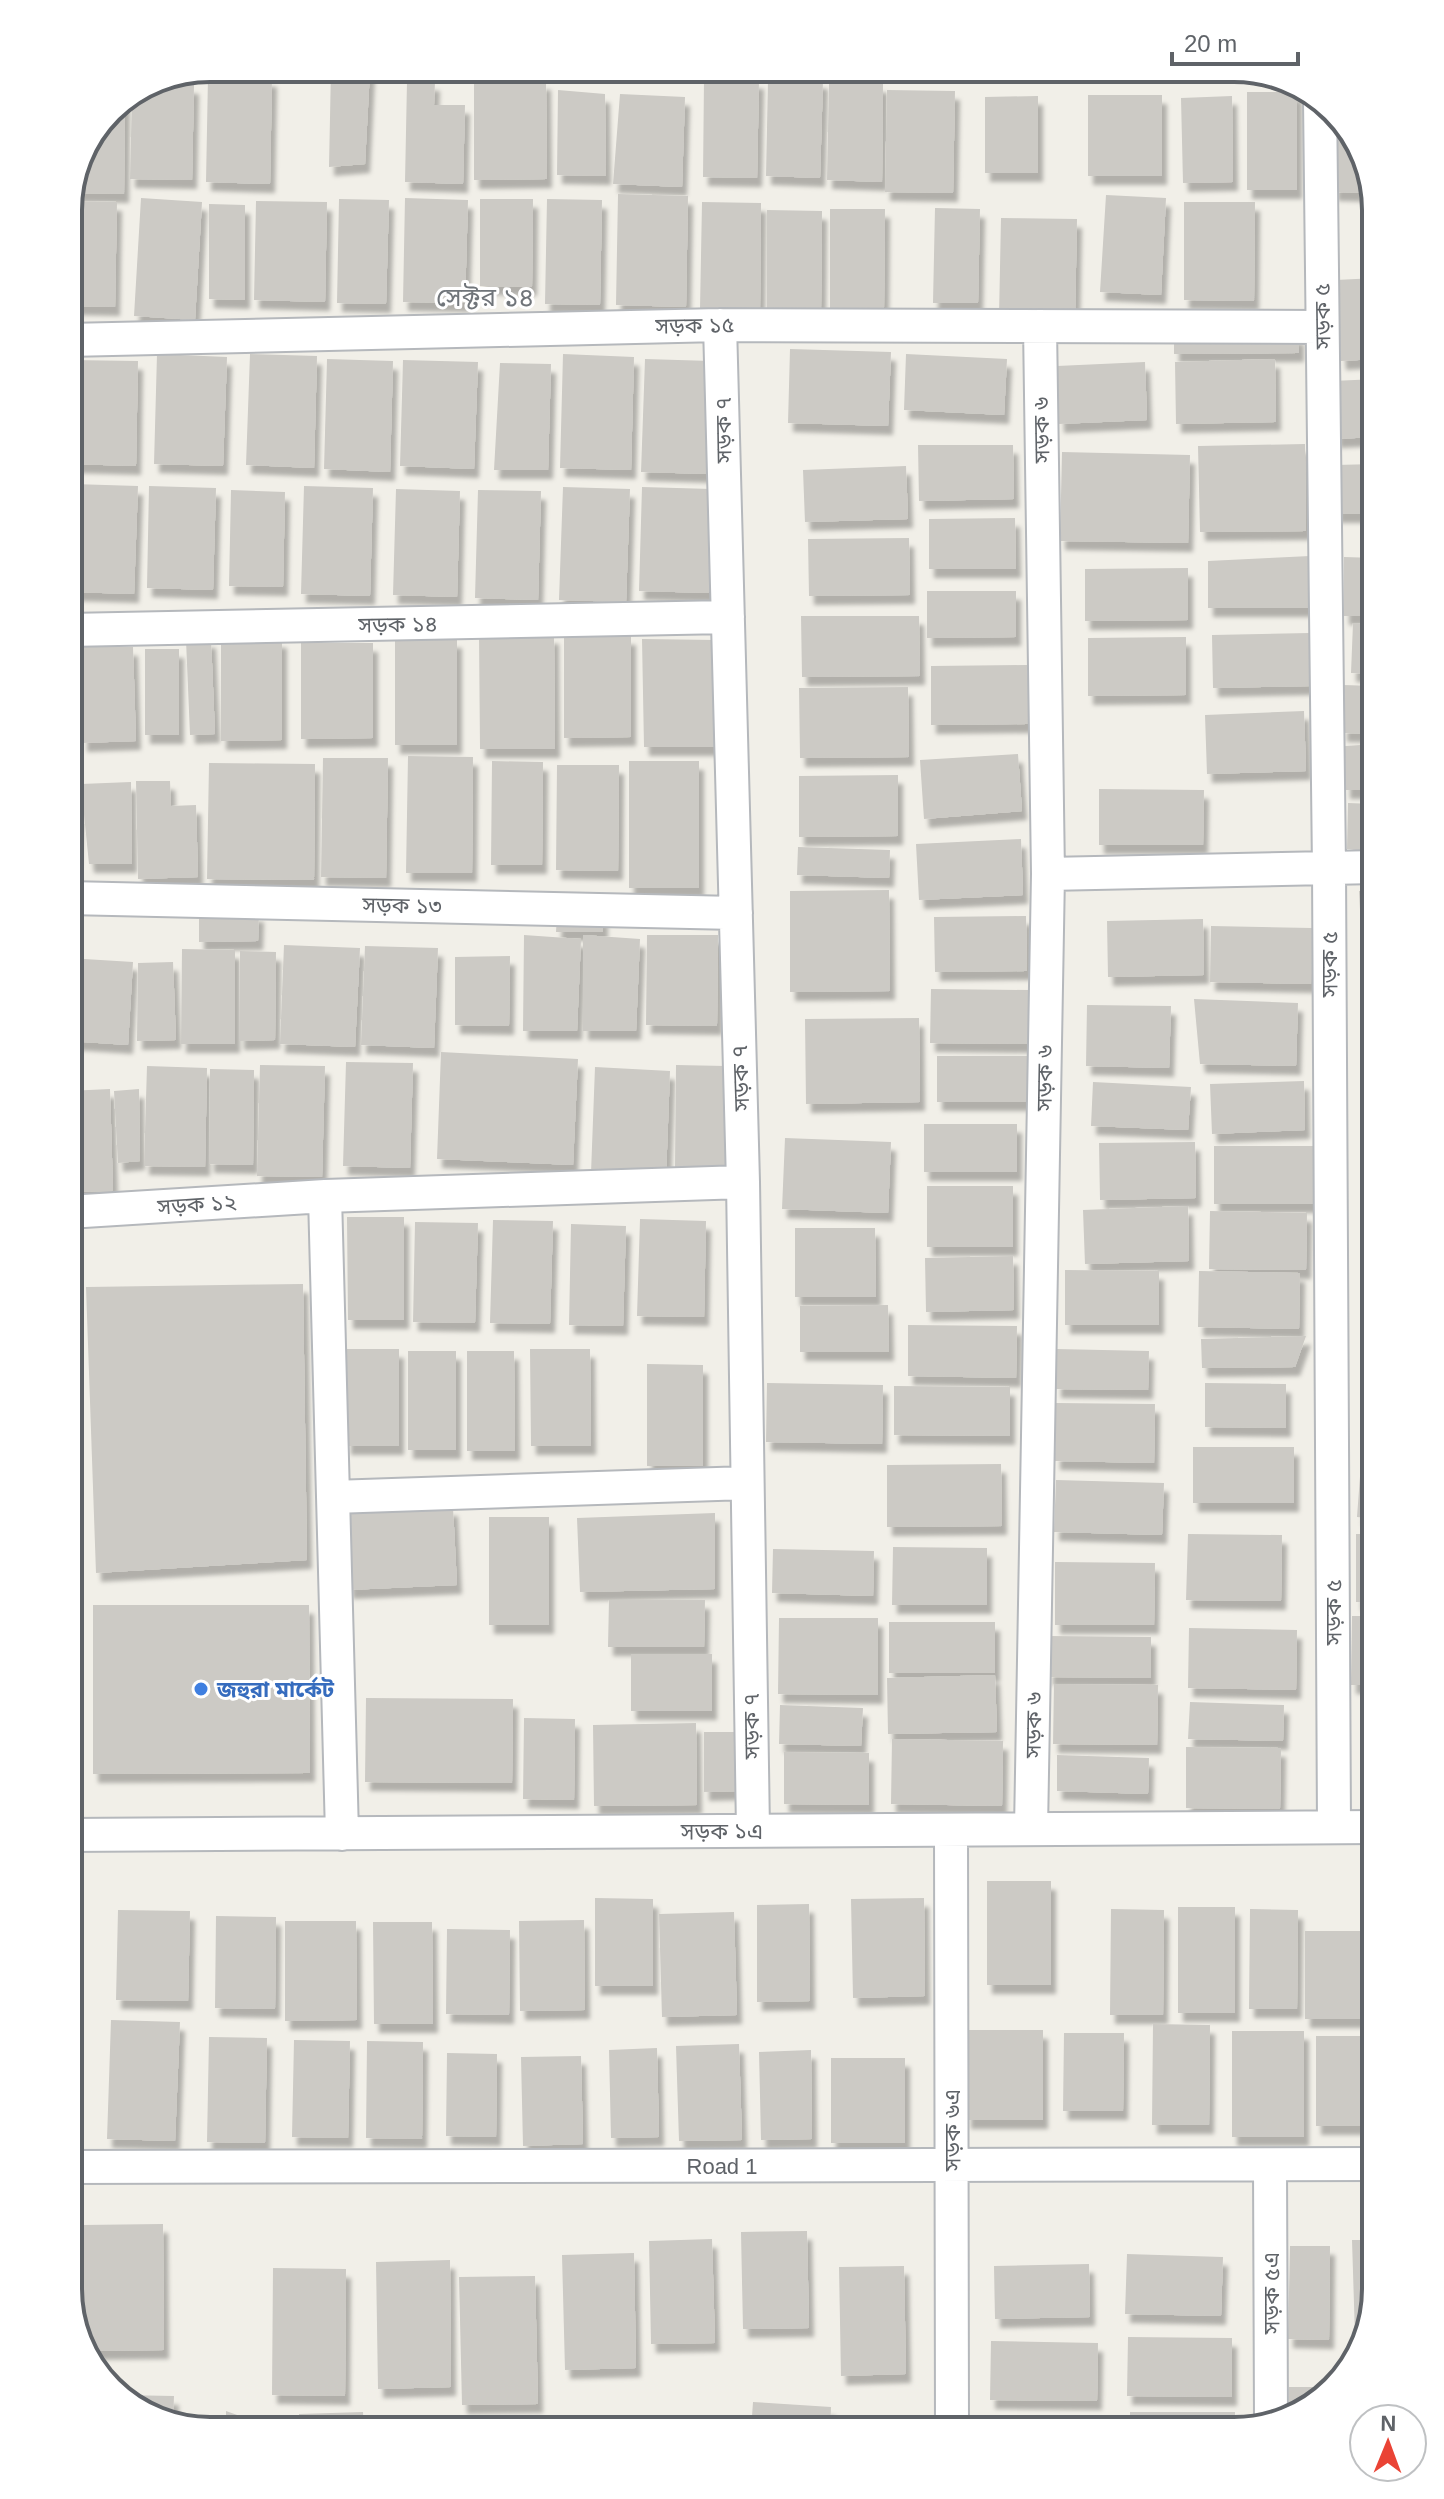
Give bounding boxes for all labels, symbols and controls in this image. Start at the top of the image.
scale bar [1172,16,1298,66]
text: 20 m [1184,30,1237,57]
district label: সেক্টর ১৪ [436,282,534,312]
street label: সড়ক ৫ [1309,283,1336,350]
street label: সড়ক ১৫ [654,312,735,339]
street label: সড়ক ৭ [710,397,737,464]
street label: সড়ক ৬ [1028,397,1055,464]
street label: সড়ক ১৪ [357,611,438,638]
street label: সড়ক ১৩ [361,892,442,919]
street label: সড়ক ৫ [1317,931,1342,998]
street label: সড়ক ৭ [727,1044,754,1113]
street label: সড়ক ৬ [1031,1045,1058,1112]
street label: সড়ক ১২ [156,1189,237,1220]
street label: সড়ক ৫ [1321,1579,1346,1646]
place label: জহুরা মার্কেট [216,1676,335,1702]
marker: জহুরা মার্কেট [192,1680,210,1698]
street label: সড়ক ৬ [1020,1692,1047,1759]
street label: সড়ক ৭ [738,1693,765,1760]
street label: সড়ক ১এ [680,1819,763,1844]
street label: সড়ক ৬এ [940,2089,965,2172]
street label: Road 1 [687,2154,757,2179]
street label: সড়ক ৫এ [1259,2252,1284,2335]
north arrow [1348,2403,1428,2483]
text: N [1380,2411,1397,2436]

